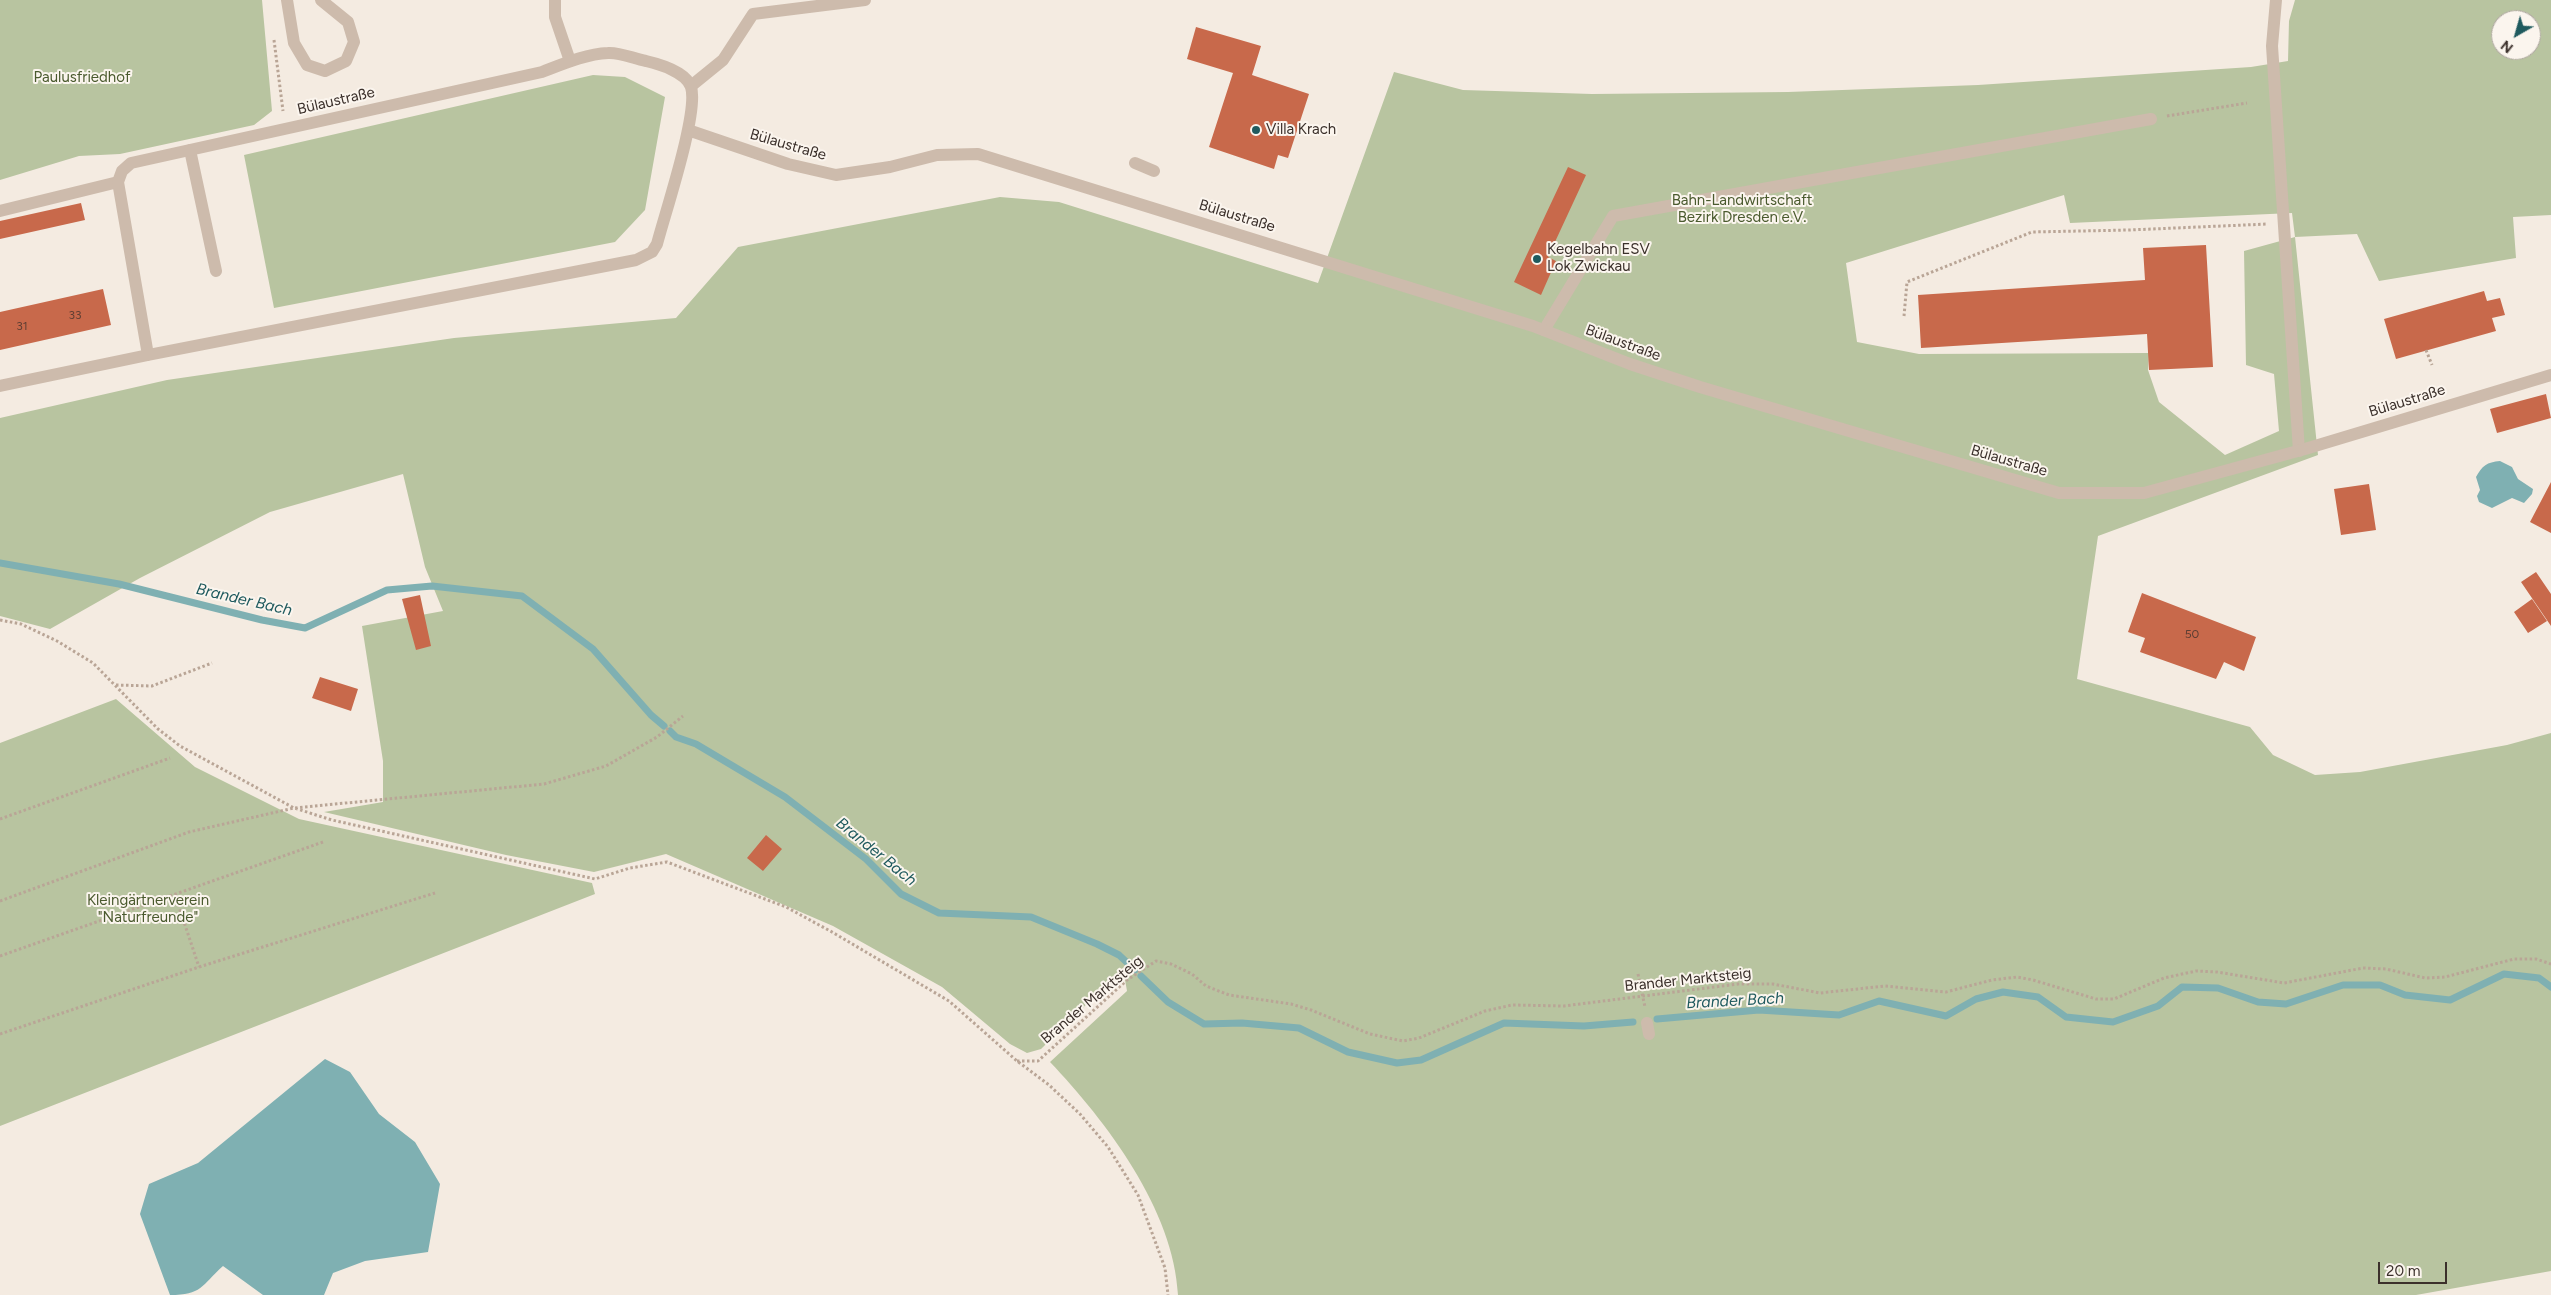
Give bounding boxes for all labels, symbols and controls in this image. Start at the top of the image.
north arrow [2491,10,2541,60]
text: N [2498,36,2517,56]
park label: Paulusfriedhof [34,69,130,87]
street label: Bülaustraße [296,83,376,119]
place label: Villa Krach [1266,121,1336,139]
marker: Villa Krach [1250,124,1262,136]
street label: Bülaustraße [748,125,828,165]
park label: Bahn-Landwirtschaft Bezirk Dresden e.V. [1672,192,1812,227]
street label: Bülaustraße [1197,196,1277,236]
place label: Kegelbahn ESV Lok Zwickau [1547,241,1650,276]
marker: Kegelbahn ESV Lok Zwickau [1531,253,1543,265]
house number: 33 [68,308,82,322]
house number: 31 [16,319,28,333]
street label: Bülaustraße [1583,321,1663,365]
street label: Bülaustraße [2367,381,2447,421]
street label: Bülaustraße [1969,441,2049,481]
water label: Brander Bach [194,580,294,620]
house number: 50 [2185,627,2199,641]
water label: Brander Bach [832,814,920,890]
park label: Kleingärtnerverein "Naturfreunde" [87,892,209,927]
street label: Brander Marktsteig [1037,952,1147,1048]
street label: Brander Marktsteig [1624,964,1752,996]
water label: Brander Bach [1686,989,1784,1013]
scale bar [2381,1252,2450,1284]
text: 20 m [2386,1262,2420,1280]

